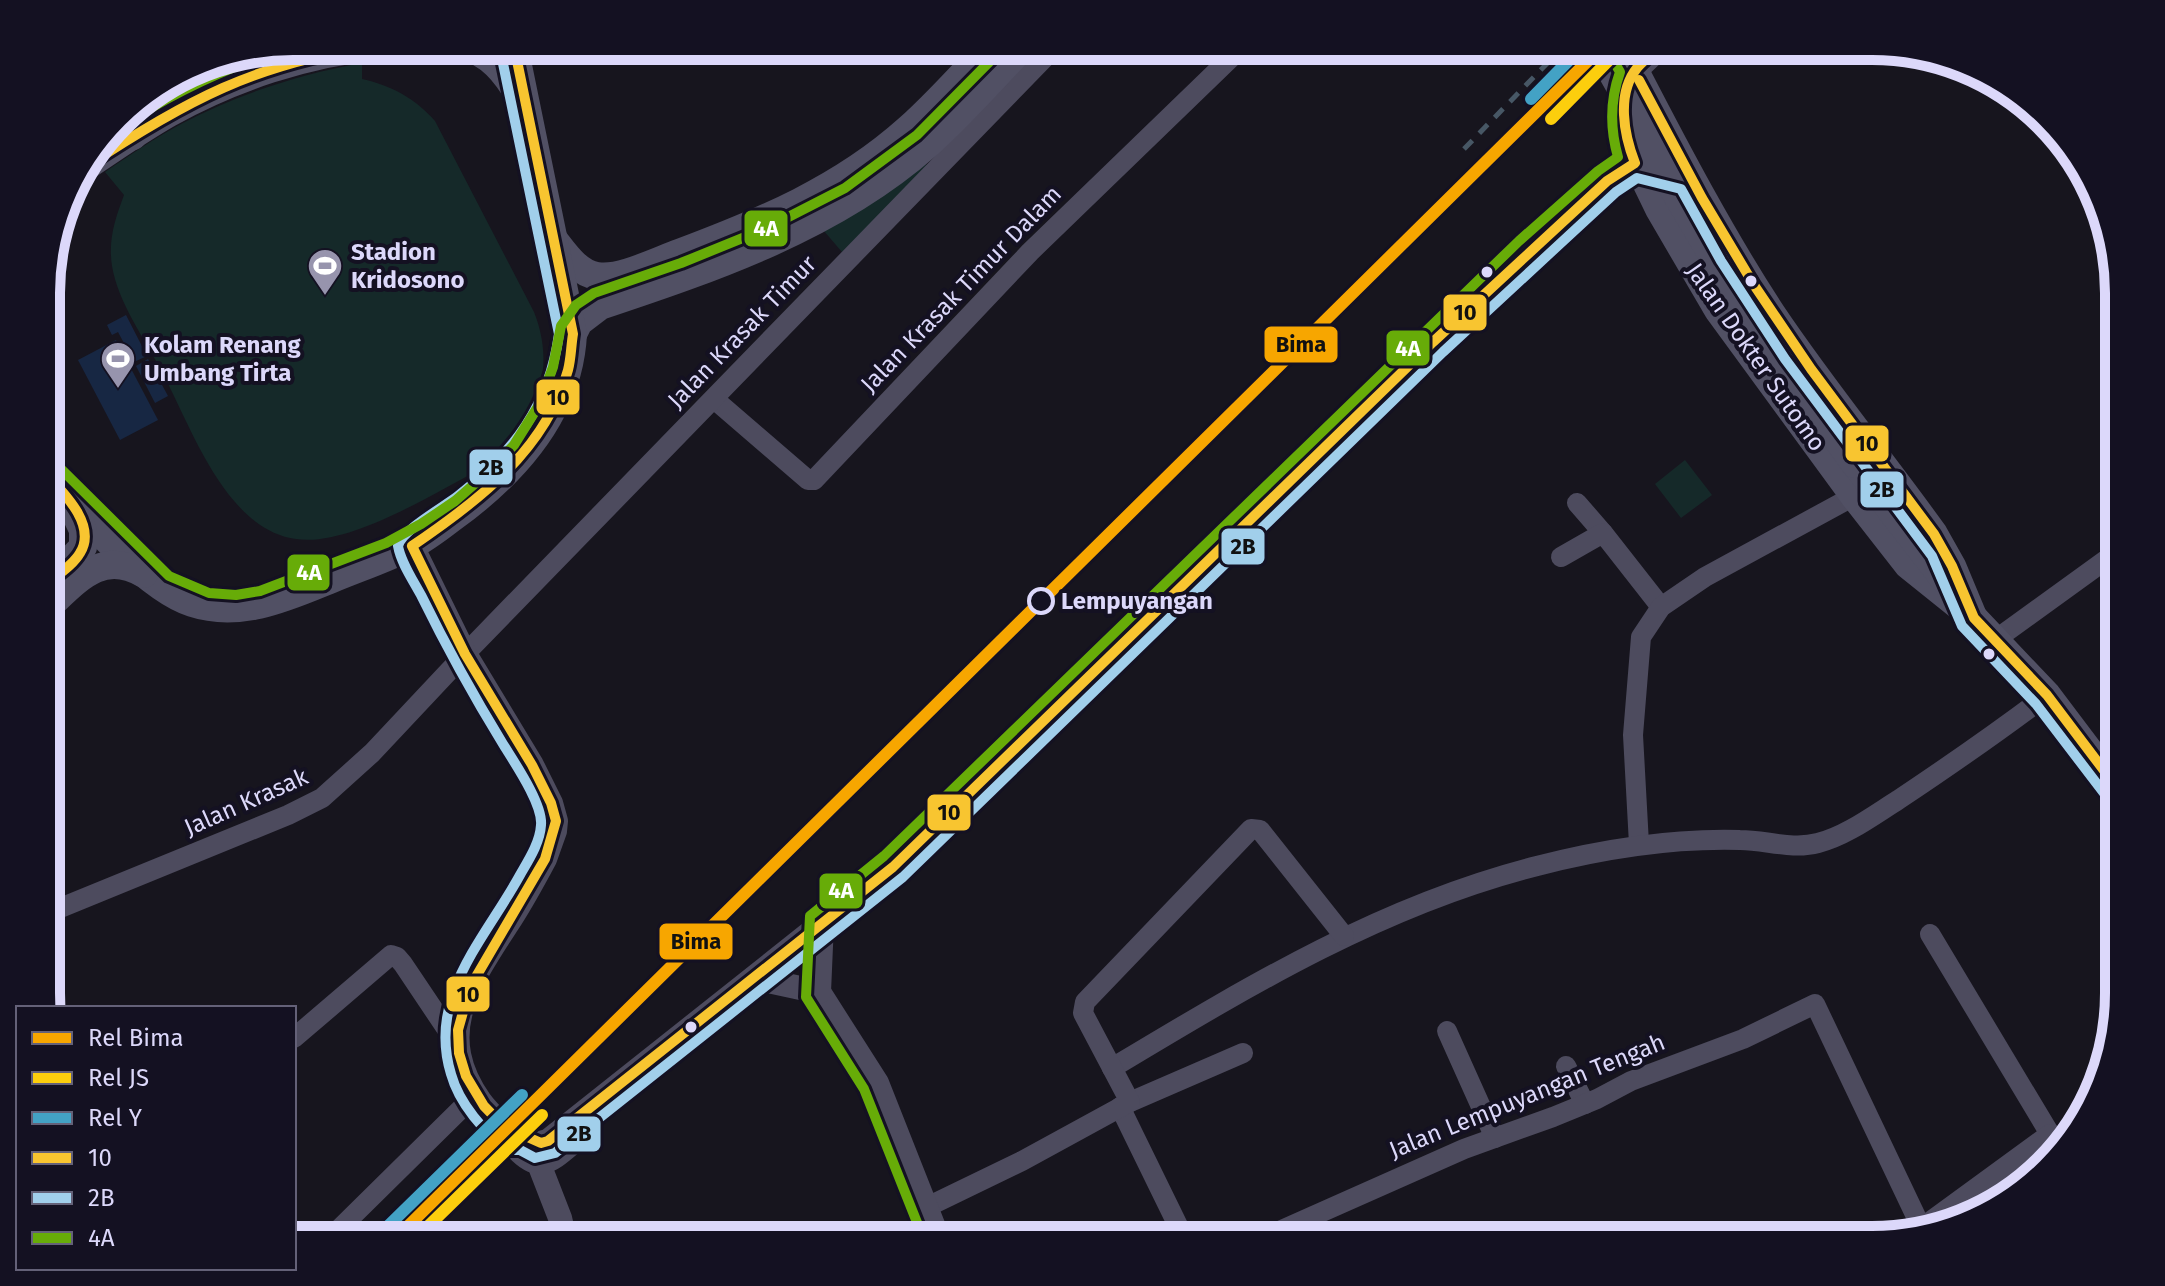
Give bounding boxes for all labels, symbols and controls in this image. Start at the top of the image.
street label: Jalan Krasak Timur Dalam [855,180,1067,398]
line badge: 4A [743,209,789,248]
text: 4A [753,215,780,242]
place label: Stadion Kridosono [351,238,464,294]
sports icon: Stadion Kridosono [306,247,344,297]
street label: Jalan Krasak Timur [662,249,823,414]
street label: Jalan Dokter Sutomo [1681,258,1831,456]
unlabelled marker [1479,264,1495,280]
unlabelled marker [1743,273,1759,289]
line badge: 10 [1442,293,1488,332]
text: 10 [1453,299,1477,326]
line badge: Bima [1263,325,1339,364]
line badge: 4A [1385,329,1431,367]
place label: Kolam Renang Umbang Tirta [144,331,301,387]
text: Bima [1276,331,1326,358]
text: 4A [1395,335,1422,362]
sports icon: Kolam Renang Umbang Tirta [99,340,137,390]
line badge: 10 [535,378,581,416]
text: 10 [546,384,570,411]
line badge: 10 [1844,424,1890,463]
text: 10 [1855,430,1879,457]
line badge: 2B [468,448,514,486]
text: 2B [479,454,503,481]
line badge: 2B [1859,470,1905,509]
text: 2B [1870,476,1894,503]
line badge: 2B [1220,527,1266,566]
text: 2B [1231,533,1255,560]
line badge: 4A [286,553,331,592]
text: 4A [296,559,323,586]
place label: Lempuyangan [1061,587,1213,615]
marker: Lempuyangan [1028,588,1054,614]
unlabelled marker [1981,646,1997,662]
street label: Jalan Krasak [180,762,313,842]
line badge: 10 [926,793,972,832]
text: 10 [937,799,961,826]
line badge: 4A [818,872,864,910]
text: 4A [828,877,855,904]
line badge: Bima [658,922,734,961]
text: Bima [671,928,721,955]
line badge: 10 [445,975,491,1013]
text: 10 [456,981,480,1008]
legend [16,1006,296,1270]
unlabelled marker [683,1019,699,1035]
text: Rel Bima [88,1024,184,1052]
street label: Jalan Lempuyangan Tengah [1385,1028,1669,1164]
text: Rel JS [88,1064,149,1092]
text: Rel Y [88,1104,143,1132]
line badge: 2B [556,1115,602,1153]
text: 2B [567,1120,591,1147]
text: 10 [88,1144,112,1172]
text: 2B [88,1184,114,1212]
text: 4A [88,1224,115,1252]

